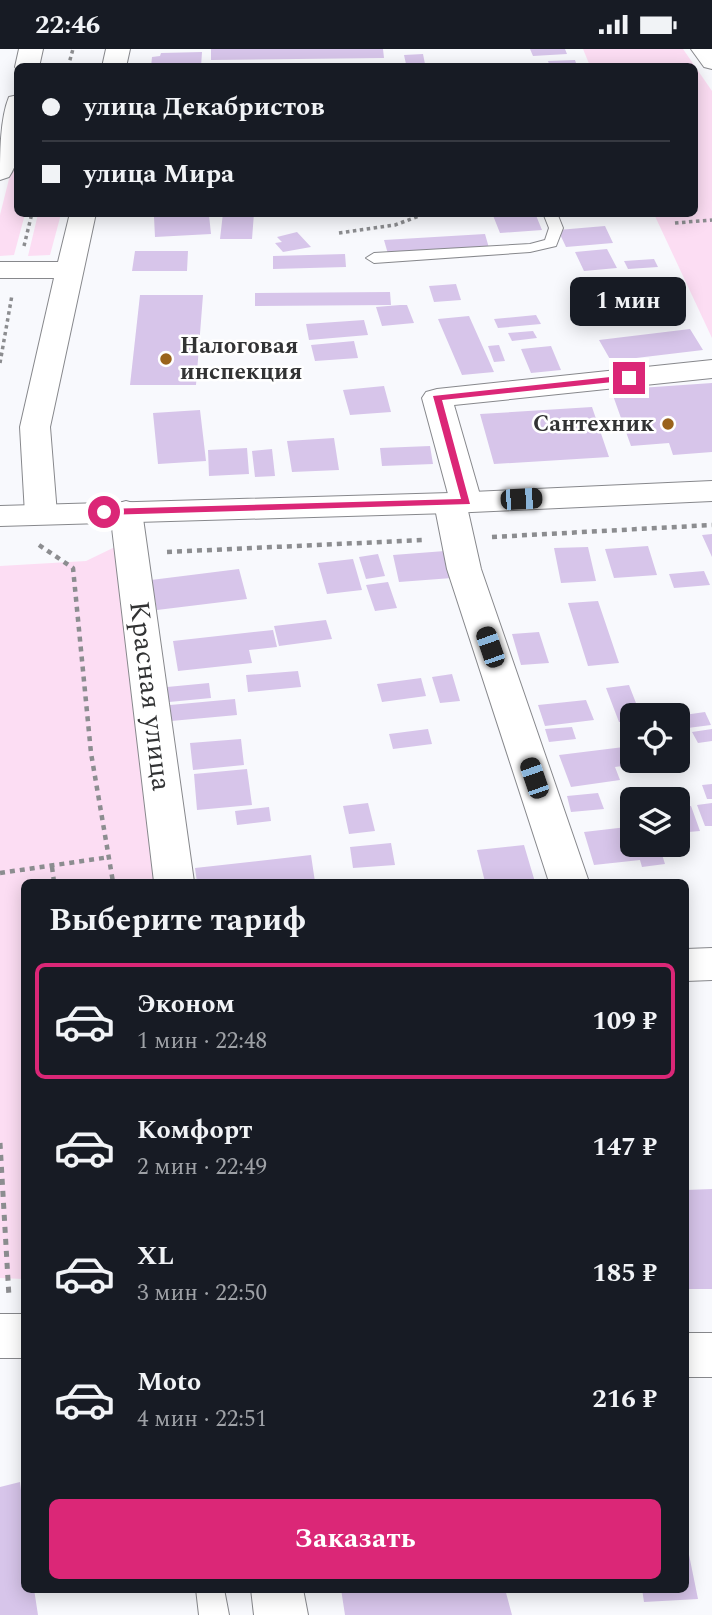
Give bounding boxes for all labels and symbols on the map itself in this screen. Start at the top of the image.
callout: 1 мин [571,277,687,325]
place label: Налоговая инспекция [180,329,302,390]
marker: Налоговая инспекция [158,351,174,367]
route end [613,362,645,394]
place label: Сантехник [533,407,654,442]
marker: Сантехник [660,416,676,432]
car [500,487,543,511]
route start [88,496,120,528]
street label: Красная улица [117,599,183,794]
car [474,624,507,670]
car [518,755,551,801]

